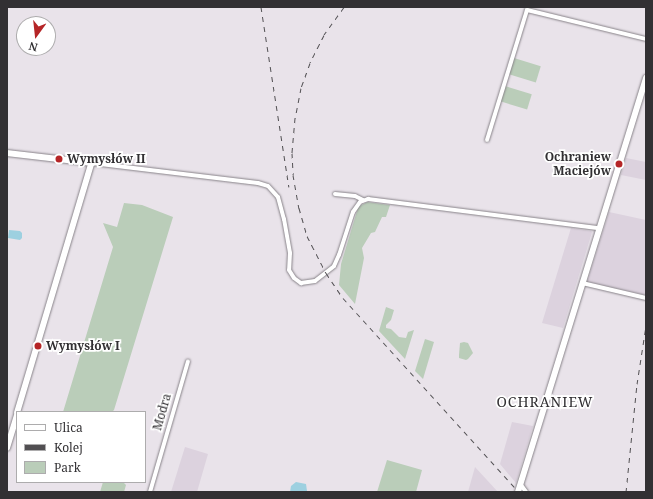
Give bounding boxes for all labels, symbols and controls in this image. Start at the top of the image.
north arrow [16,16,56,56]
text: N [27,39,39,55]
place label: Ochraniew Maciejów [545,150,611,178]
place label: Wymysłów II [67,152,146,166]
marker: Wymysłów II [54,154,64,164]
marker: Ochraniew Maciejów [614,159,624,169]
place label: Wymysłów I [46,339,120,353]
marker: Wymysłów I [33,341,43,351]
street label: Modra [150,392,174,432]
district label: OCHRANIEW [496,394,594,410]
legend [16,411,146,483]
text: Ulica [54,419,83,436]
text: Kolej [54,439,83,456]
text: Park [54,459,81,476]

